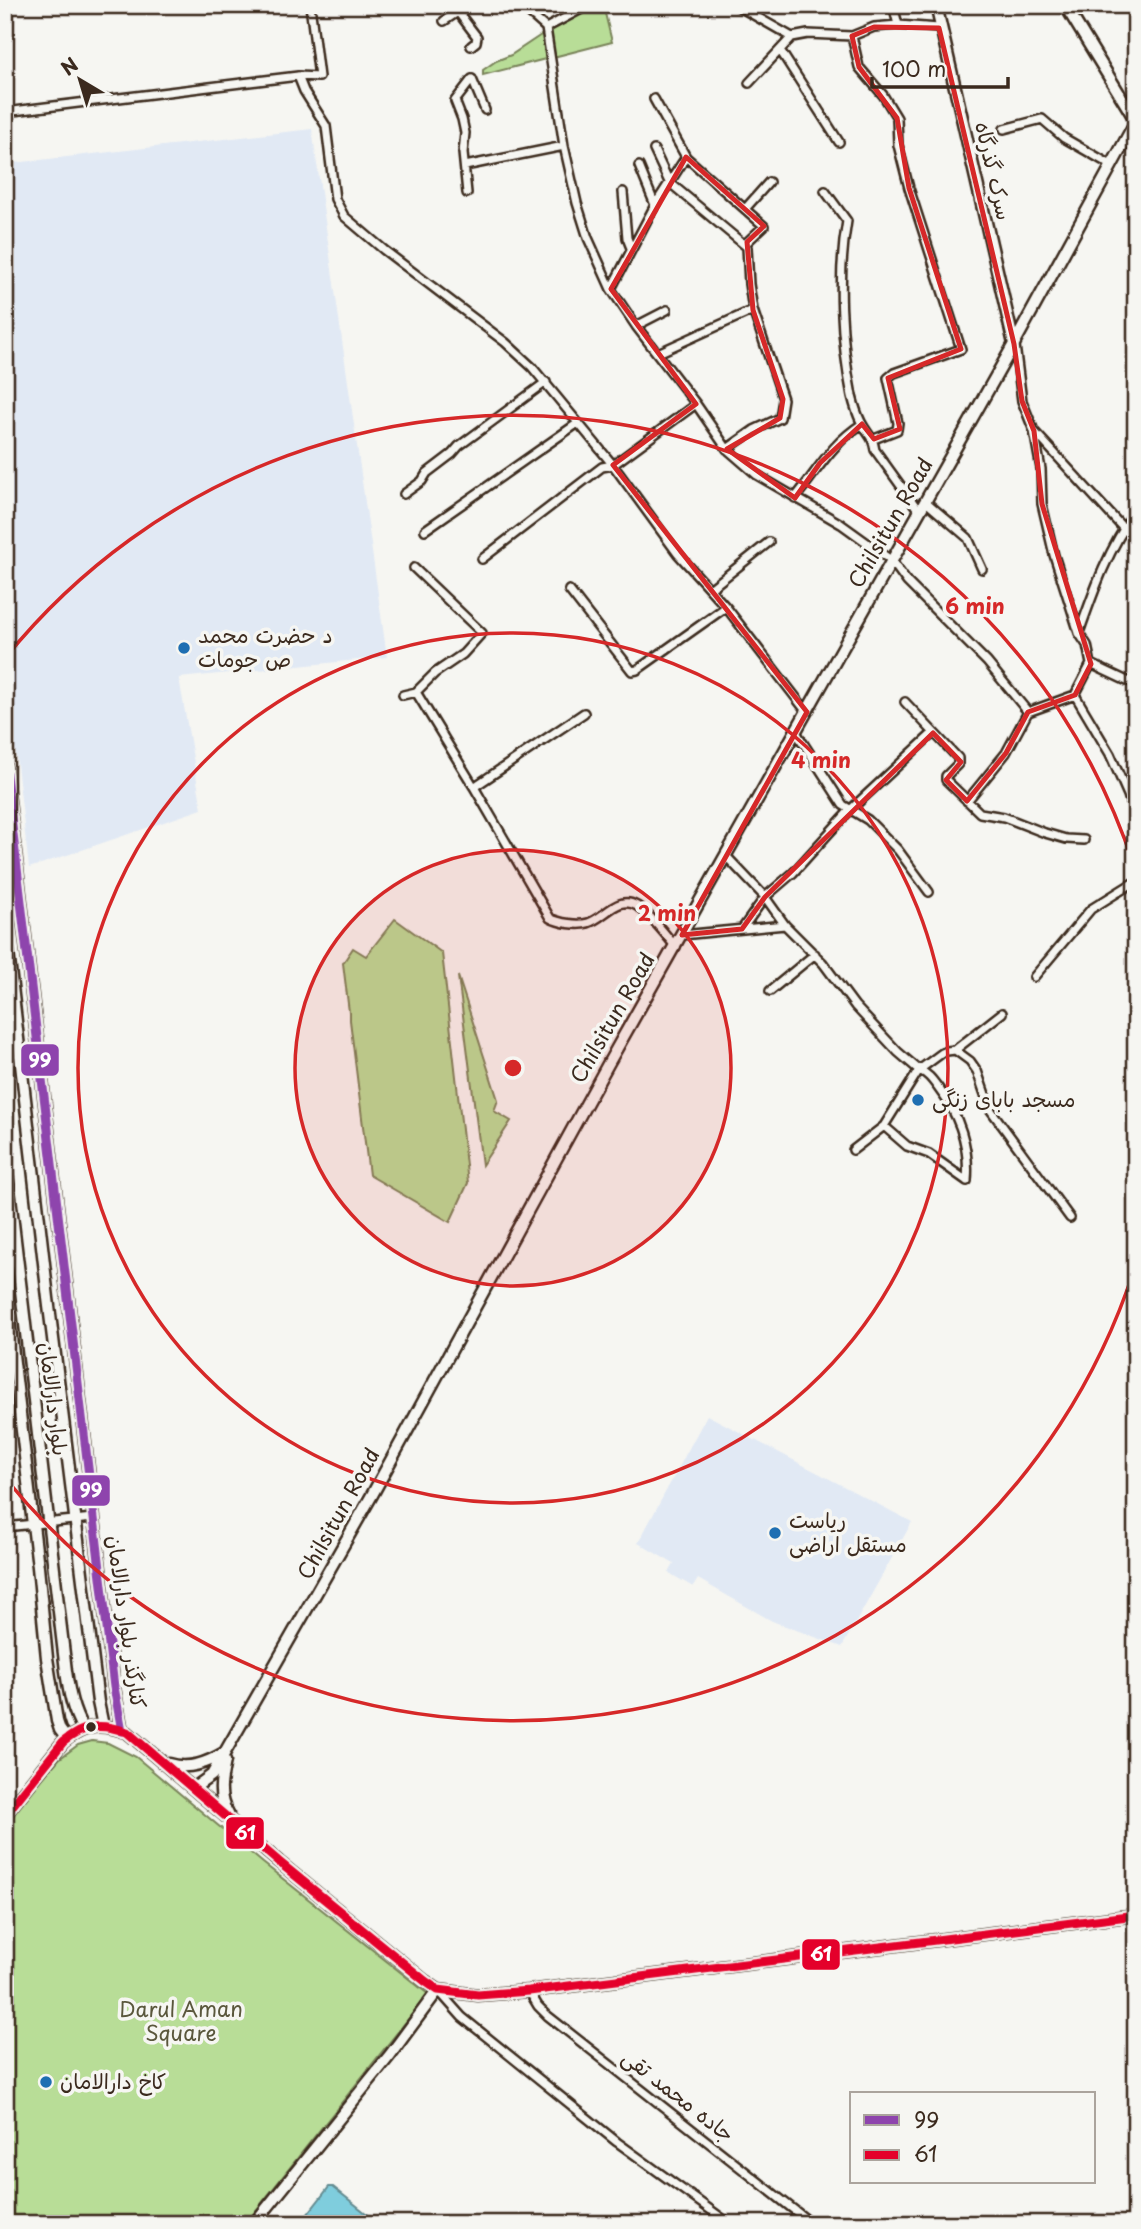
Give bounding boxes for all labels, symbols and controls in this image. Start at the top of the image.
north arrow [46,46,116,116]
scale bar [872,46,1008,90]
text: N [54,50,83,81]
text: 100 m [882,52,946,84]
street label: سرک گذرگاه [968,118,1022,223]
street label: Chilsitun Road [839,451,940,593]
text: 6 min [945,589,1005,621]
place label: د حضرت محمد ص جومات [198,618,333,674]
marker: د حضرت محمد ص جومات [176,640,192,656]
text: 4 min [791,743,851,775]
text: 2 min [638,896,696,928]
street label: Chilsitun Road [561,946,662,1088]
line badge: 99 [20,1043,60,1077]
text: 99 [28,1045,52,1073]
centre of rings [501,1056,525,1080]
place label: مسجد بابای زنگی [932,1082,1075,1114]
marker: مسجد بابای زنگی [910,1092,926,1108]
street label: بلوار دارالامان [32,1340,78,1457]
street label: Chilsitun Road [288,1441,387,1585]
line badge: 99 [71,1474,111,1507]
text: 99 [79,1475,103,1503]
place label: ریاست مستقل اراضی [789,1503,907,1559]
marker: ریاست مستقل اراضی [767,1525,783,1541]
street label: کنارگذر بلوار دارالامان [100,1533,156,1710]
unlabelled marker [84,1720,98,1734]
line badge: 61 [225,1816,265,1850]
text: 61 [234,1818,256,1846]
line badge: 61 [801,1938,841,1971]
text: 61 [810,1939,832,1967]
park label: Darul Aman Square [119,1992,243,2048]
street label: جاده محمد تقی [616,2040,742,2149]
place label: کاخ دارالامان [60,2064,166,2096]
marker: کاخ دارالامان [38,2074,54,2090]
legend [850,2092,1096,2184]
text: 99 [914,2103,940,2135]
text: 61 [914,2137,937,2169]

